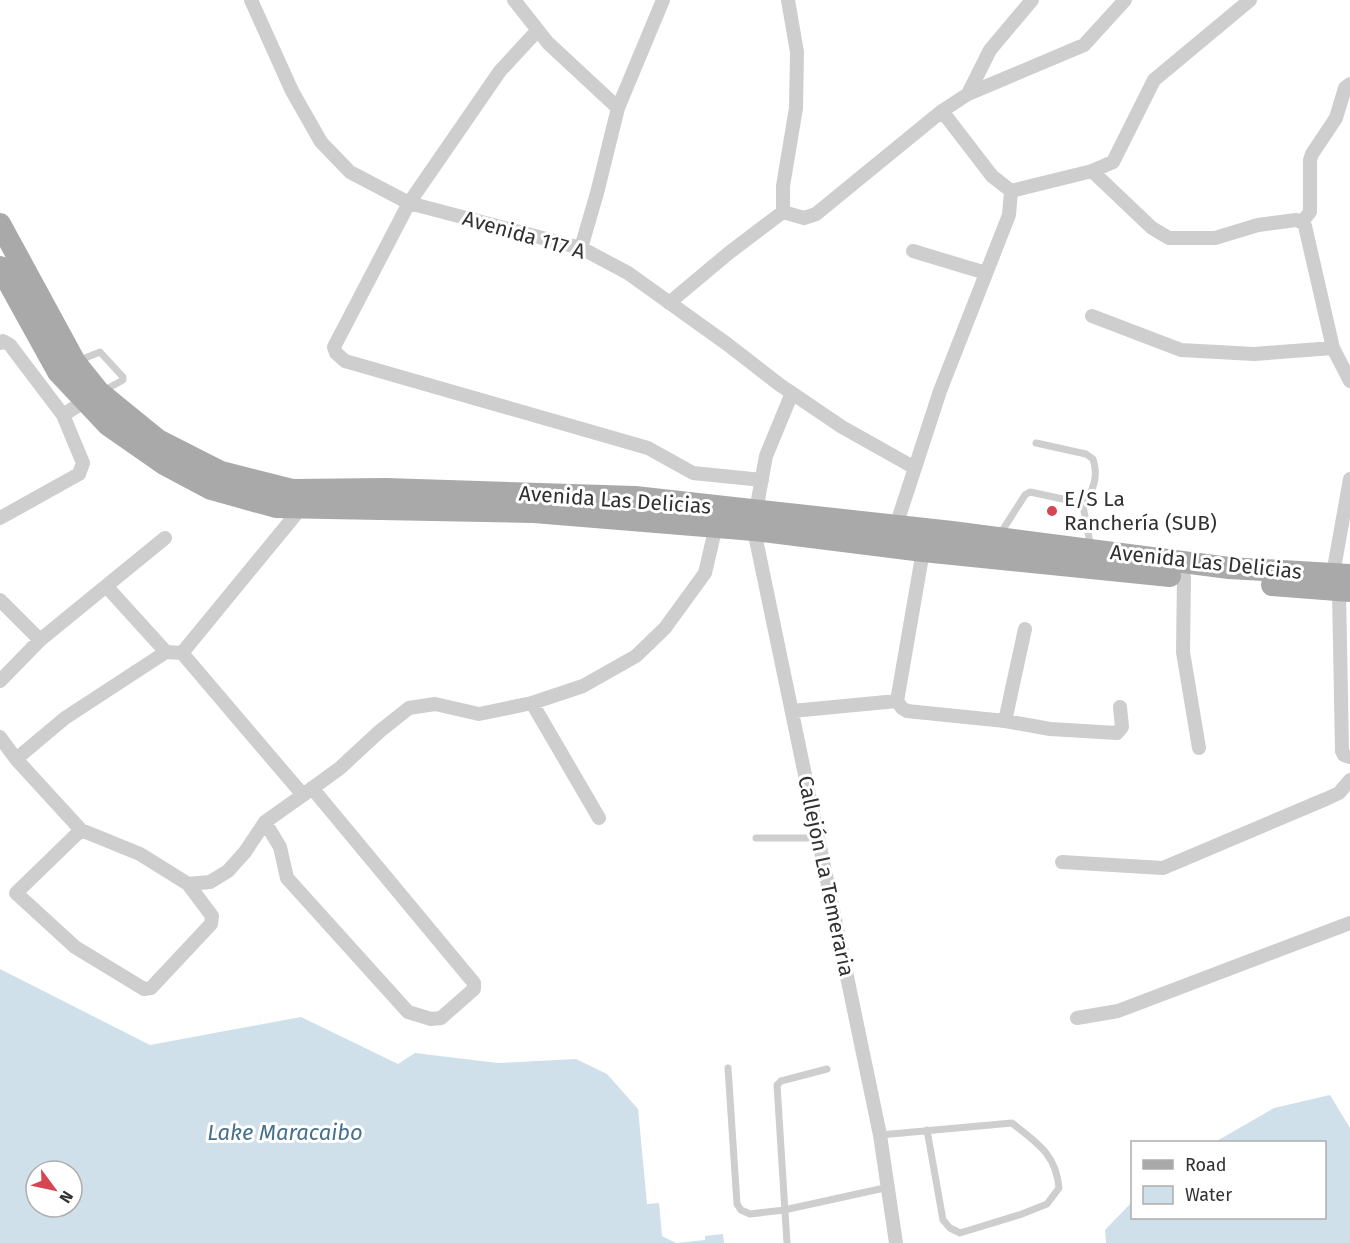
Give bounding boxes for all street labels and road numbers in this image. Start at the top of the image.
street label: Avenida 117 A [460,205,588,265]
street label: Avenida Las Delicias [518,480,712,520]
street label: Avenida Las Delicias [1109,539,1303,585]
street label: Callejón La Temeraria [792,773,860,979]

